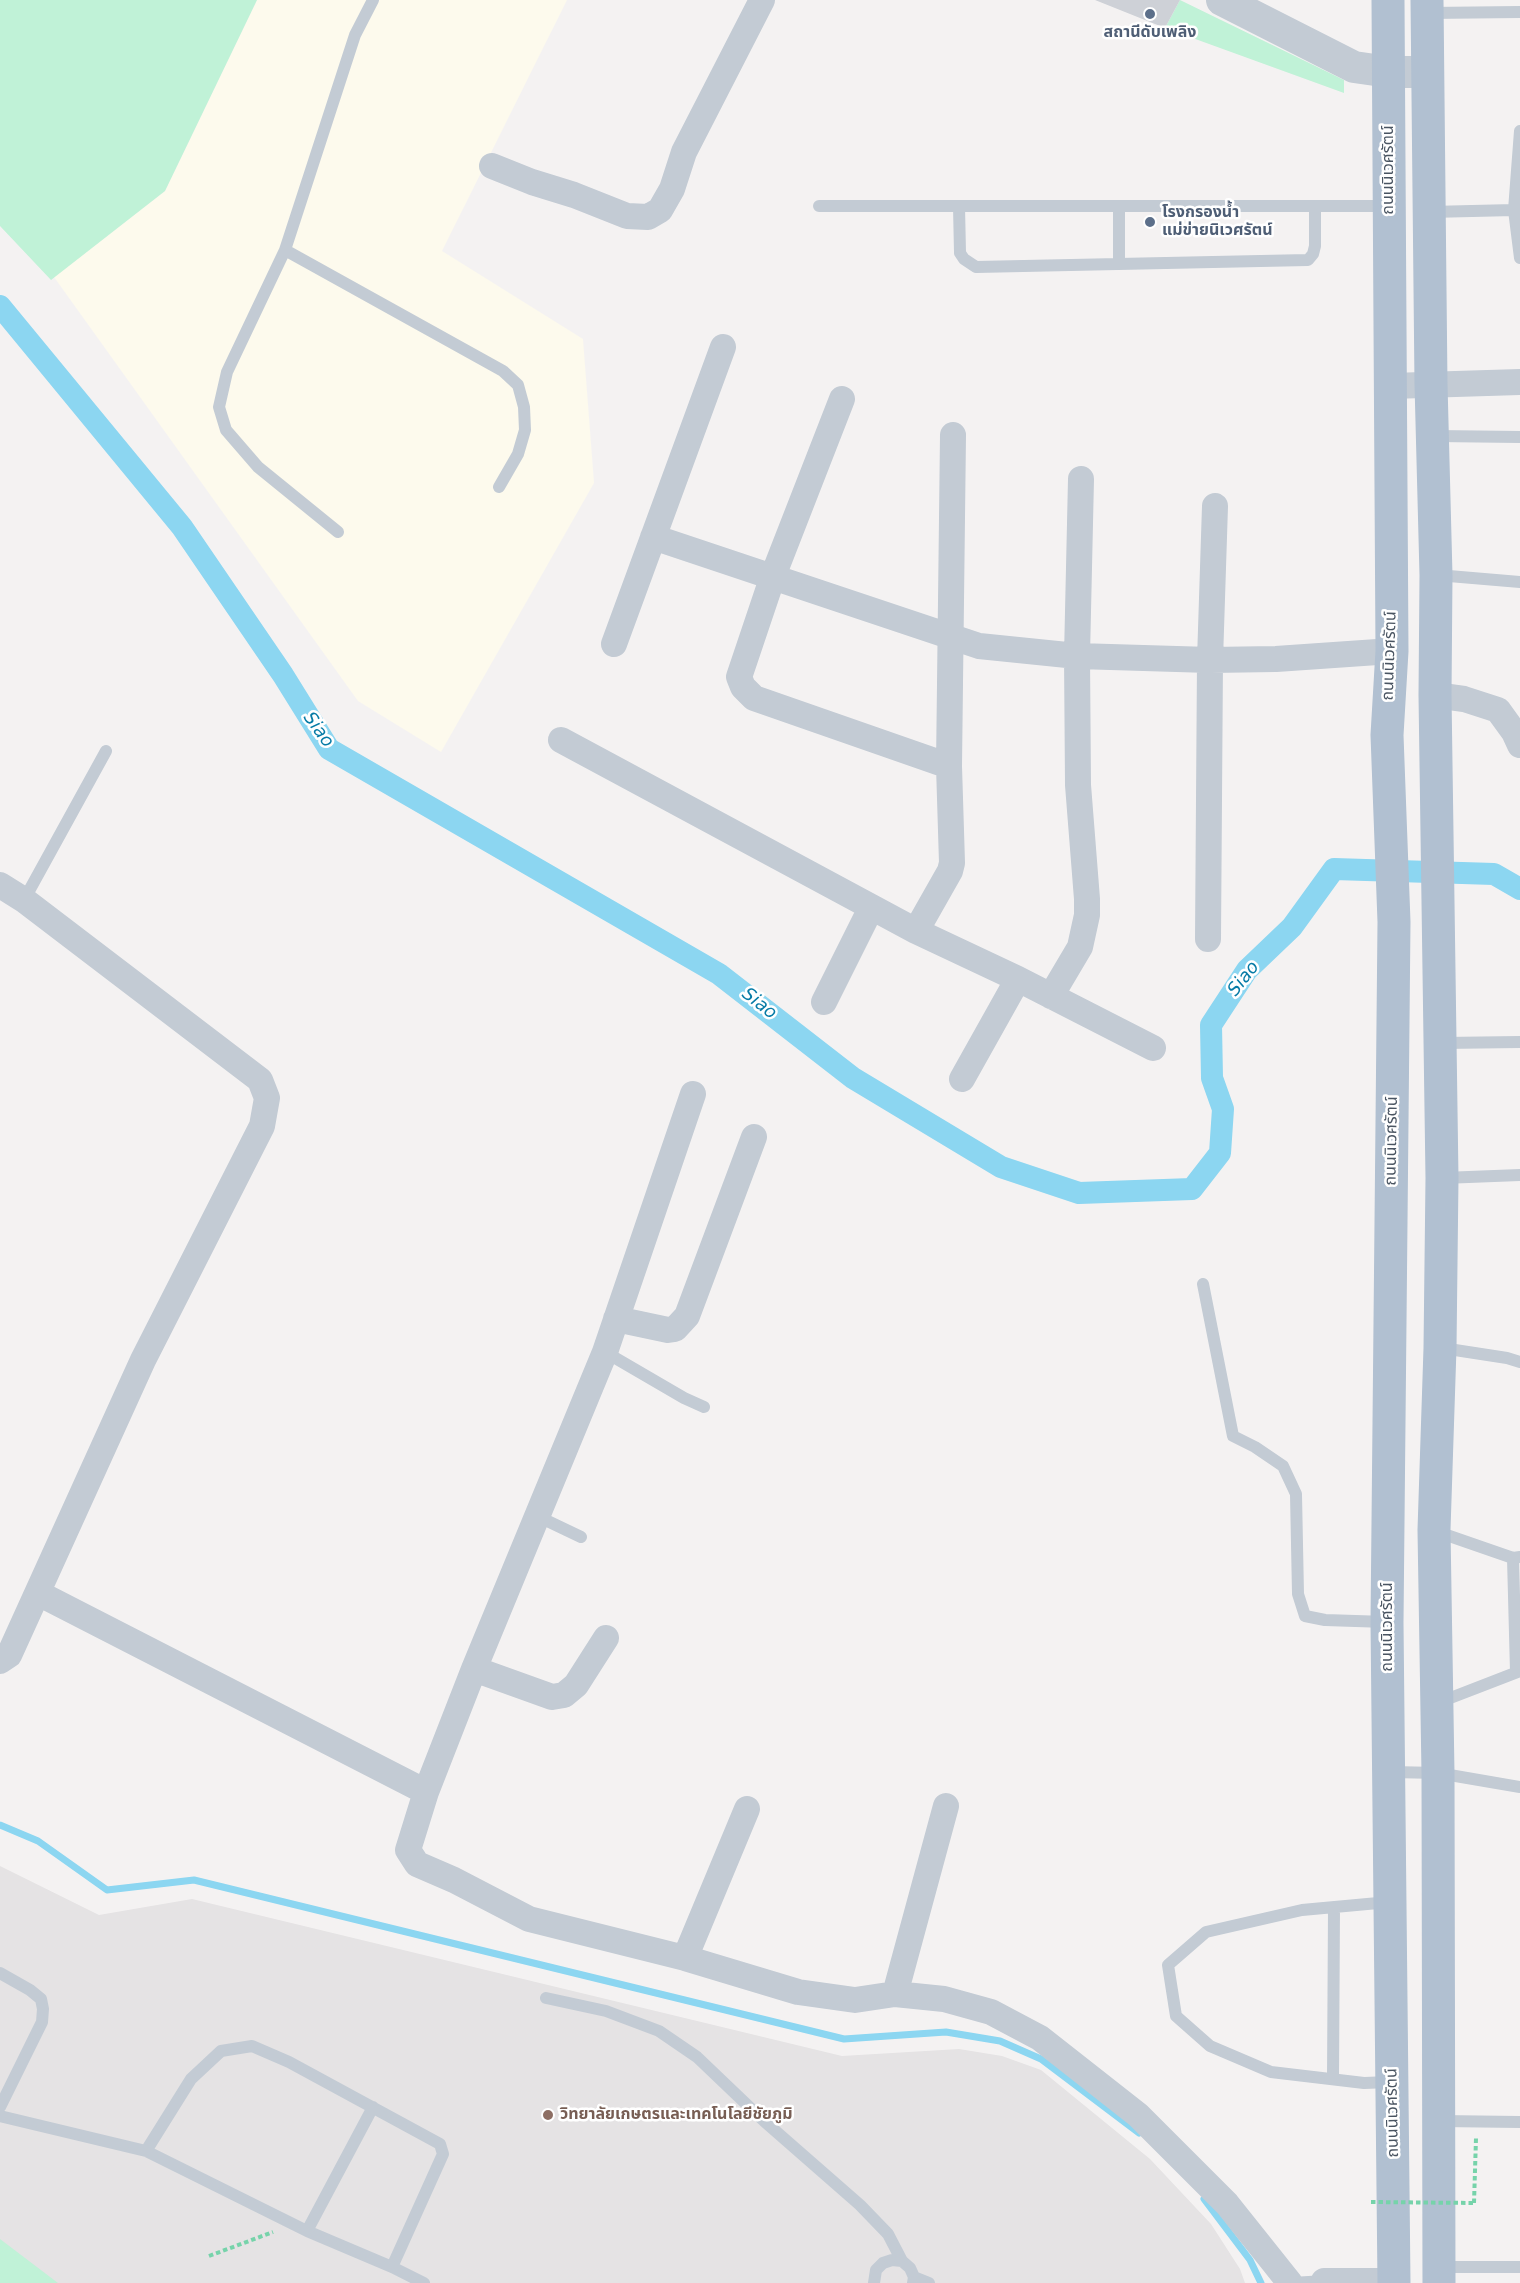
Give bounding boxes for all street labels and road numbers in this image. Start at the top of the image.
street label: ถนนนิเวศรัตน์ [1379,125,1399,215]
street label: ถนนนิเวศรัตน์ [1379,611,1401,701]
street label: ถนนนิเวศรัตน์ [1382,1096,1402,1186]
street label: ถนนนิเวศรัตน์ [1378,1582,1398,1672]
street label: ถนนนิเวศรัตน์ [1383,2068,1403,2158]

